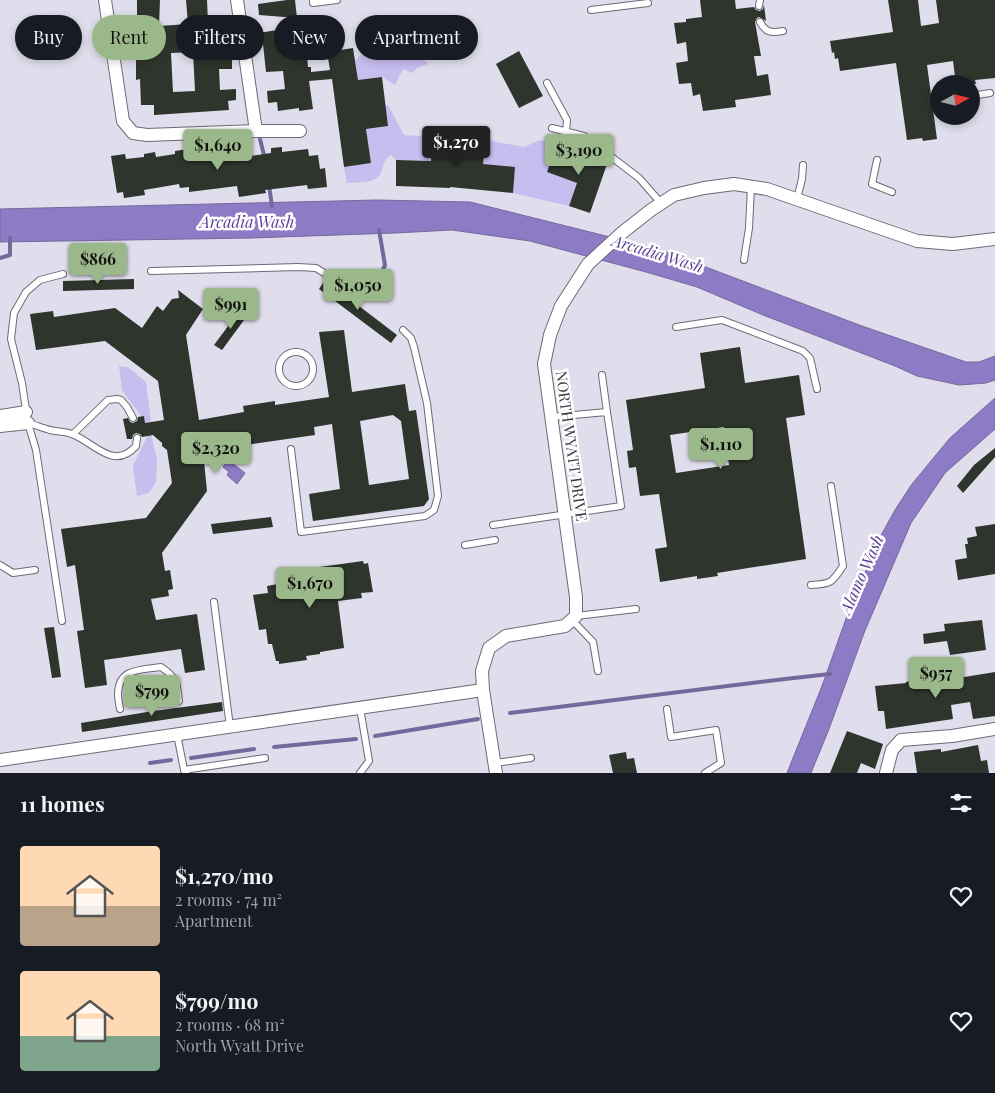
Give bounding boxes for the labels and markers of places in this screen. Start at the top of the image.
pin: $1,270 [415,126,497,168]
pin: $1,640 [177,128,259,171]
pin: $3,190 [538,134,620,176]
pin: $866 [68,242,128,285]
pin: $1,050 [317,268,399,311]
pin: $991 [201,288,261,330]
pin: $1,110 [680,428,762,470]
pin: $2,320 [175,432,257,474]
pin: $1,670 [269,566,351,609]
pin: $957 [906,656,966,699]
pin: $799 [122,674,182,717]

